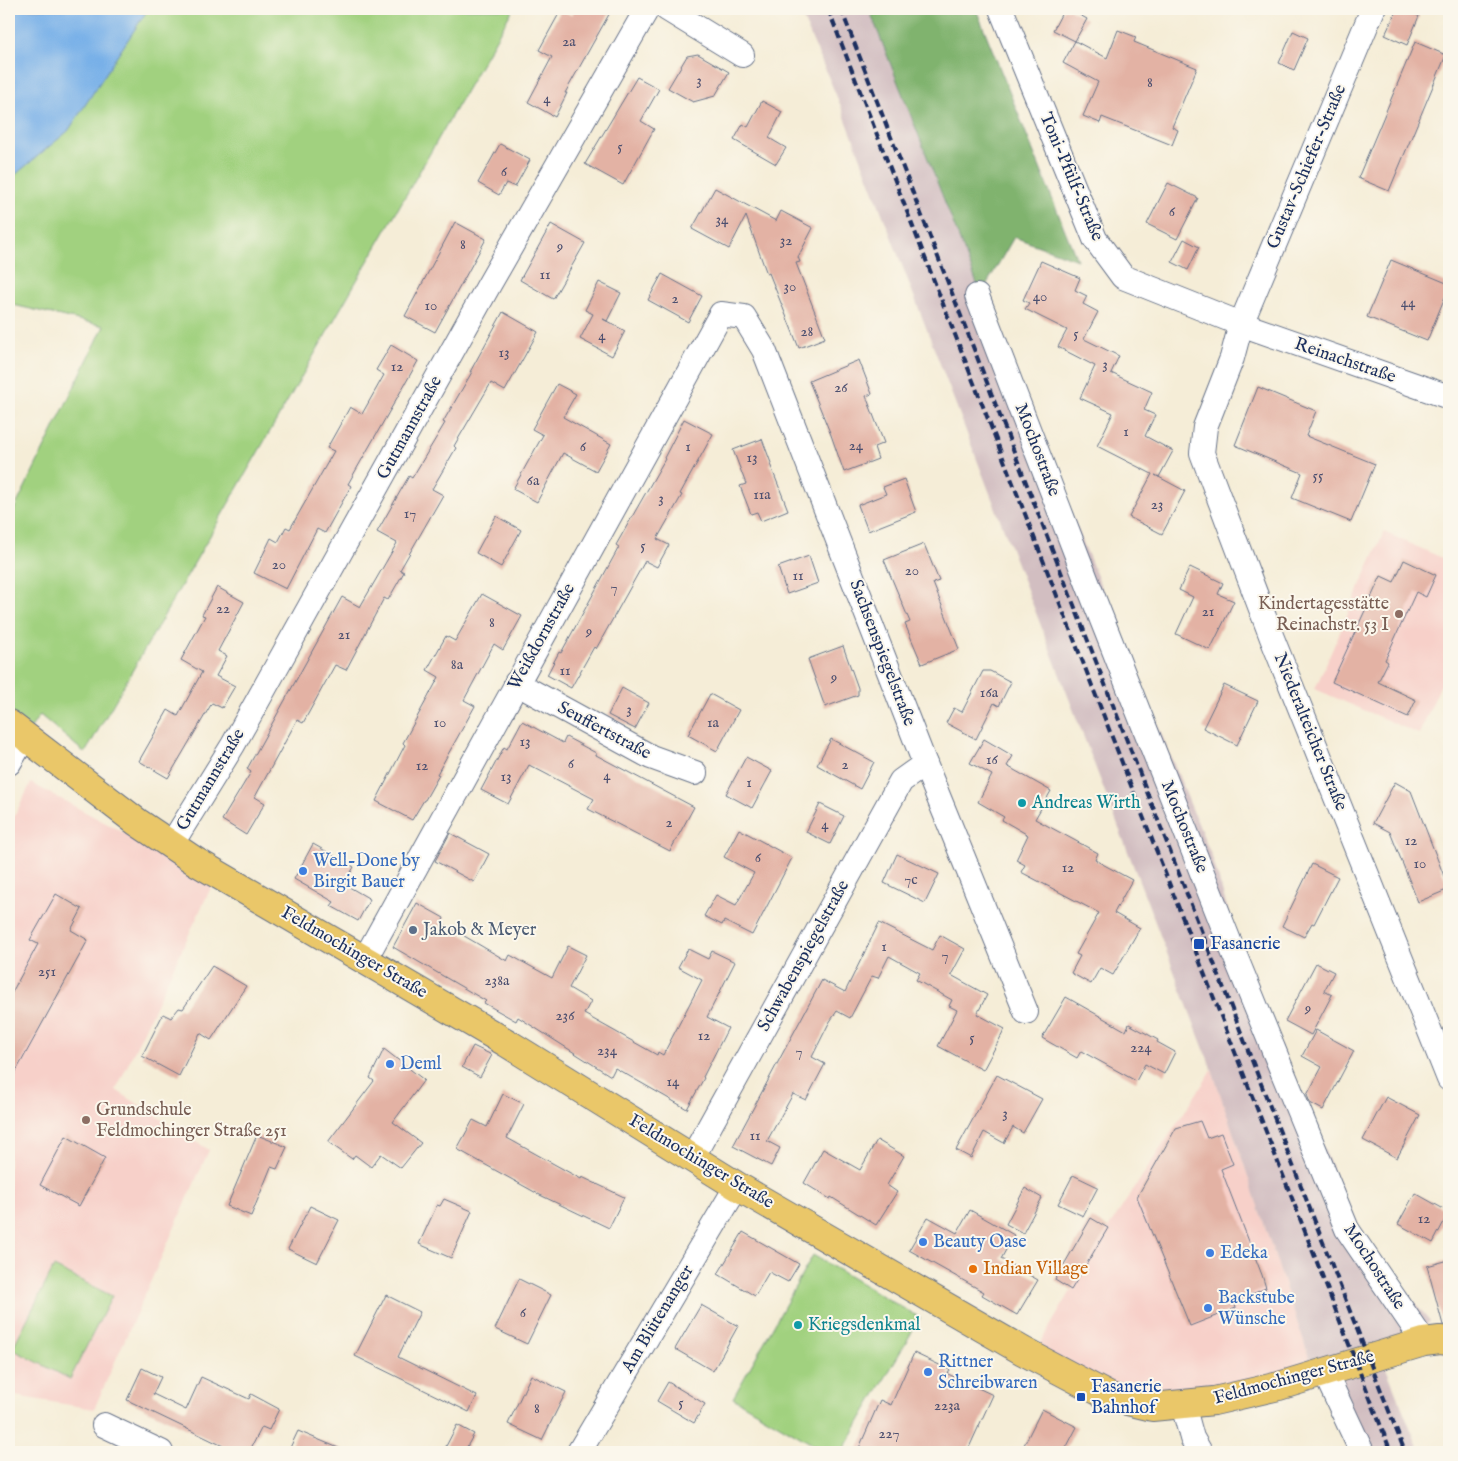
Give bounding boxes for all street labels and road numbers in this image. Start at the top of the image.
street label: Gustav-Schiefer-Straße [1262,81,1352,253]
street label: Toni-Pfülf-Straße [1034,109,1108,245]
street label: Reinachstraße [1291,333,1399,389]
street label: Gutmannstraße [372,372,448,484]
street label: Mochostraße [1009,400,1065,500]
street label: Sachsenspiegelstraße [844,577,920,729]
street label: Weißdornstraße [503,580,581,694]
street label: Niederalteicher Straße [1268,650,1352,814]
street label: Seuffertstraße [553,697,655,765]
street label: Gutmannstraße [171,725,251,835]
street label: Mochostraße [1155,777,1213,877]
street label: Schwabenspiegelstraße [753,876,855,1036]
street label: Feldmochinger Straße [277,902,431,1004]
street label: Feldmochinger Straße [624,1110,778,1214]
street label: Mochostraße [1338,1220,1410,1314]
street label: Am Blütenanger [616,1260,700,1378]
street label: Feldmochinger Straße [1211,1346,1377,1410]

